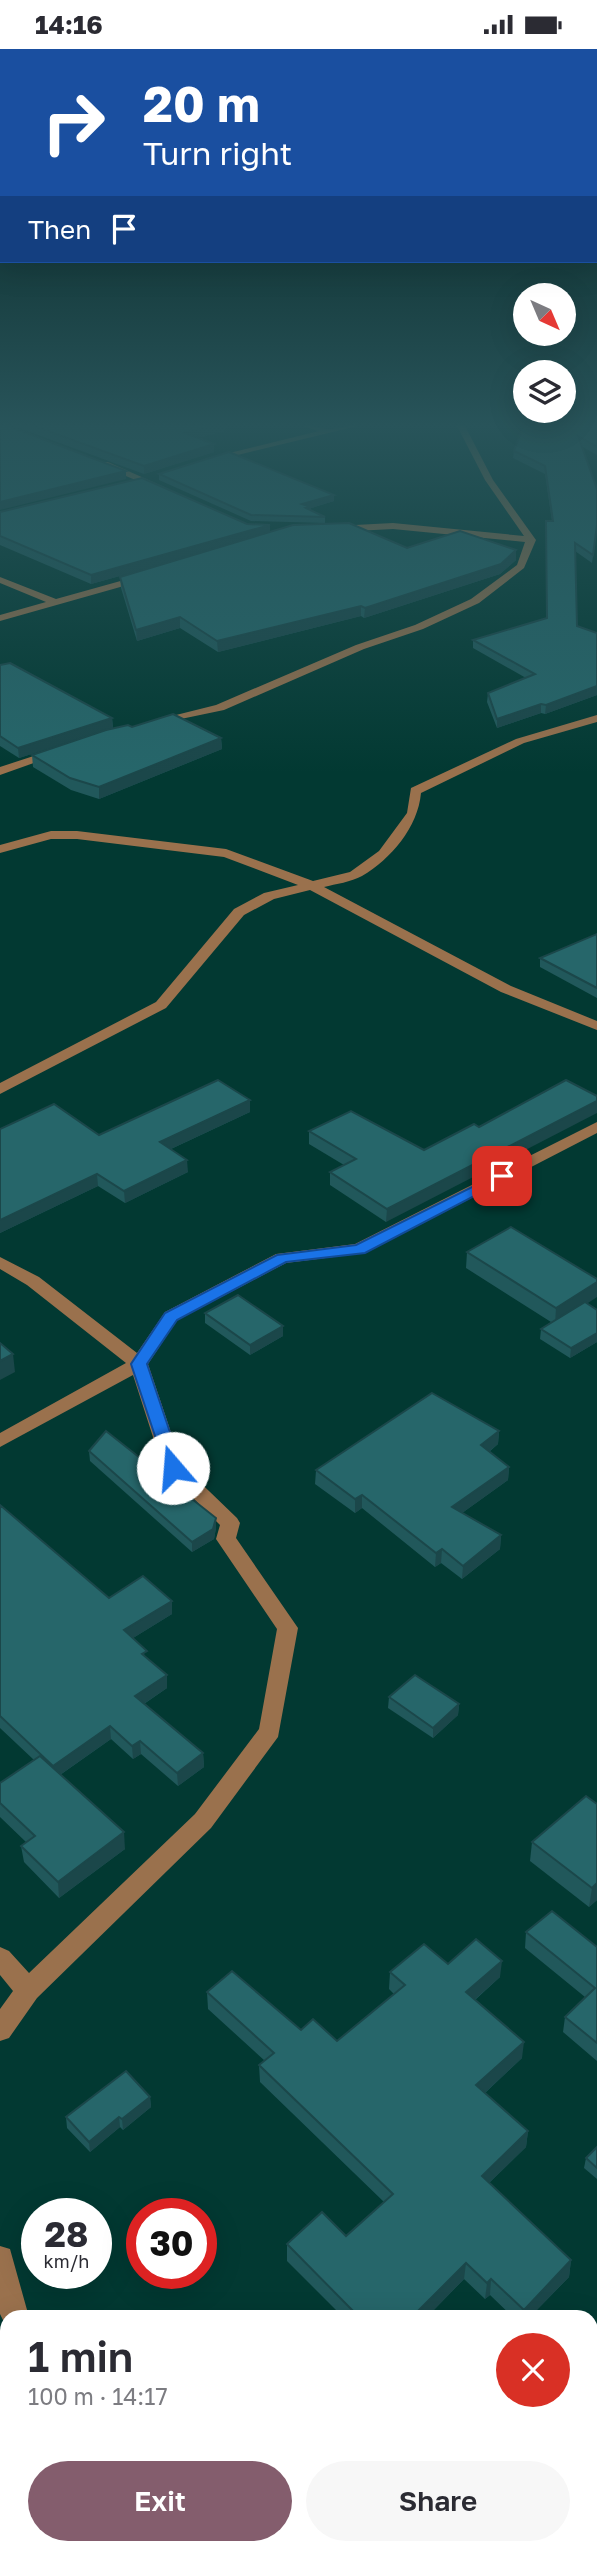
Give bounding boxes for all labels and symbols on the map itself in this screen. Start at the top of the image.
north arrow [513,283,576,347]
pin [472,1146,532,1206]
position arrow [136,1431,210,1505]
speed limit sign: 30 [126,2198,217,2289]

